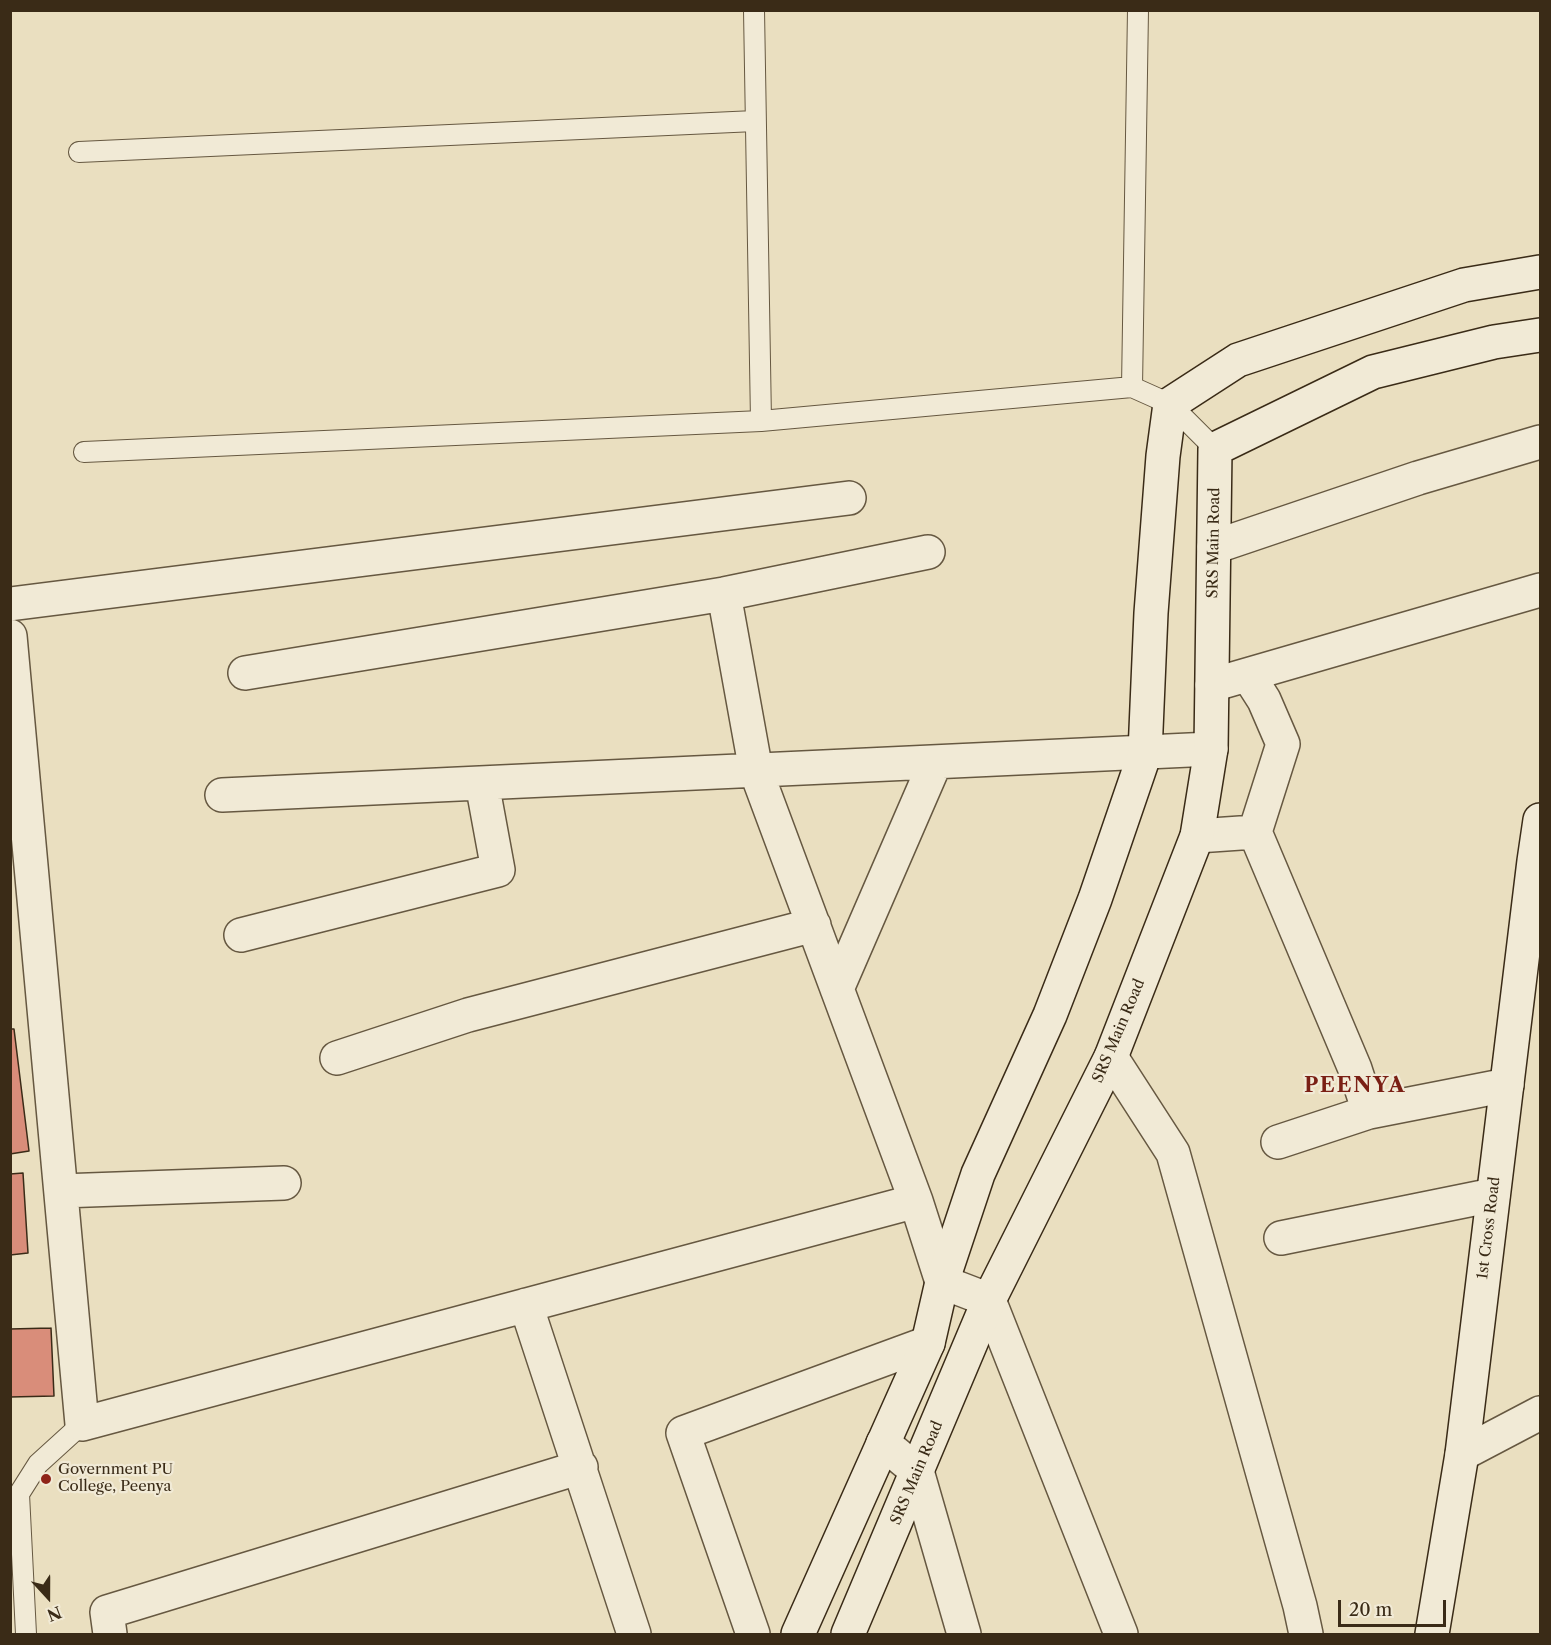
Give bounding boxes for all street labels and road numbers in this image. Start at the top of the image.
street label: SRS Main Road [1204,487,1224,599]
street label: SRS Main Road [1089,976,1149,1086]
street label: 1st Cross Road [1474,1176,1504,1280]
street label: SRS Main Road [887,1418,947,1528]

